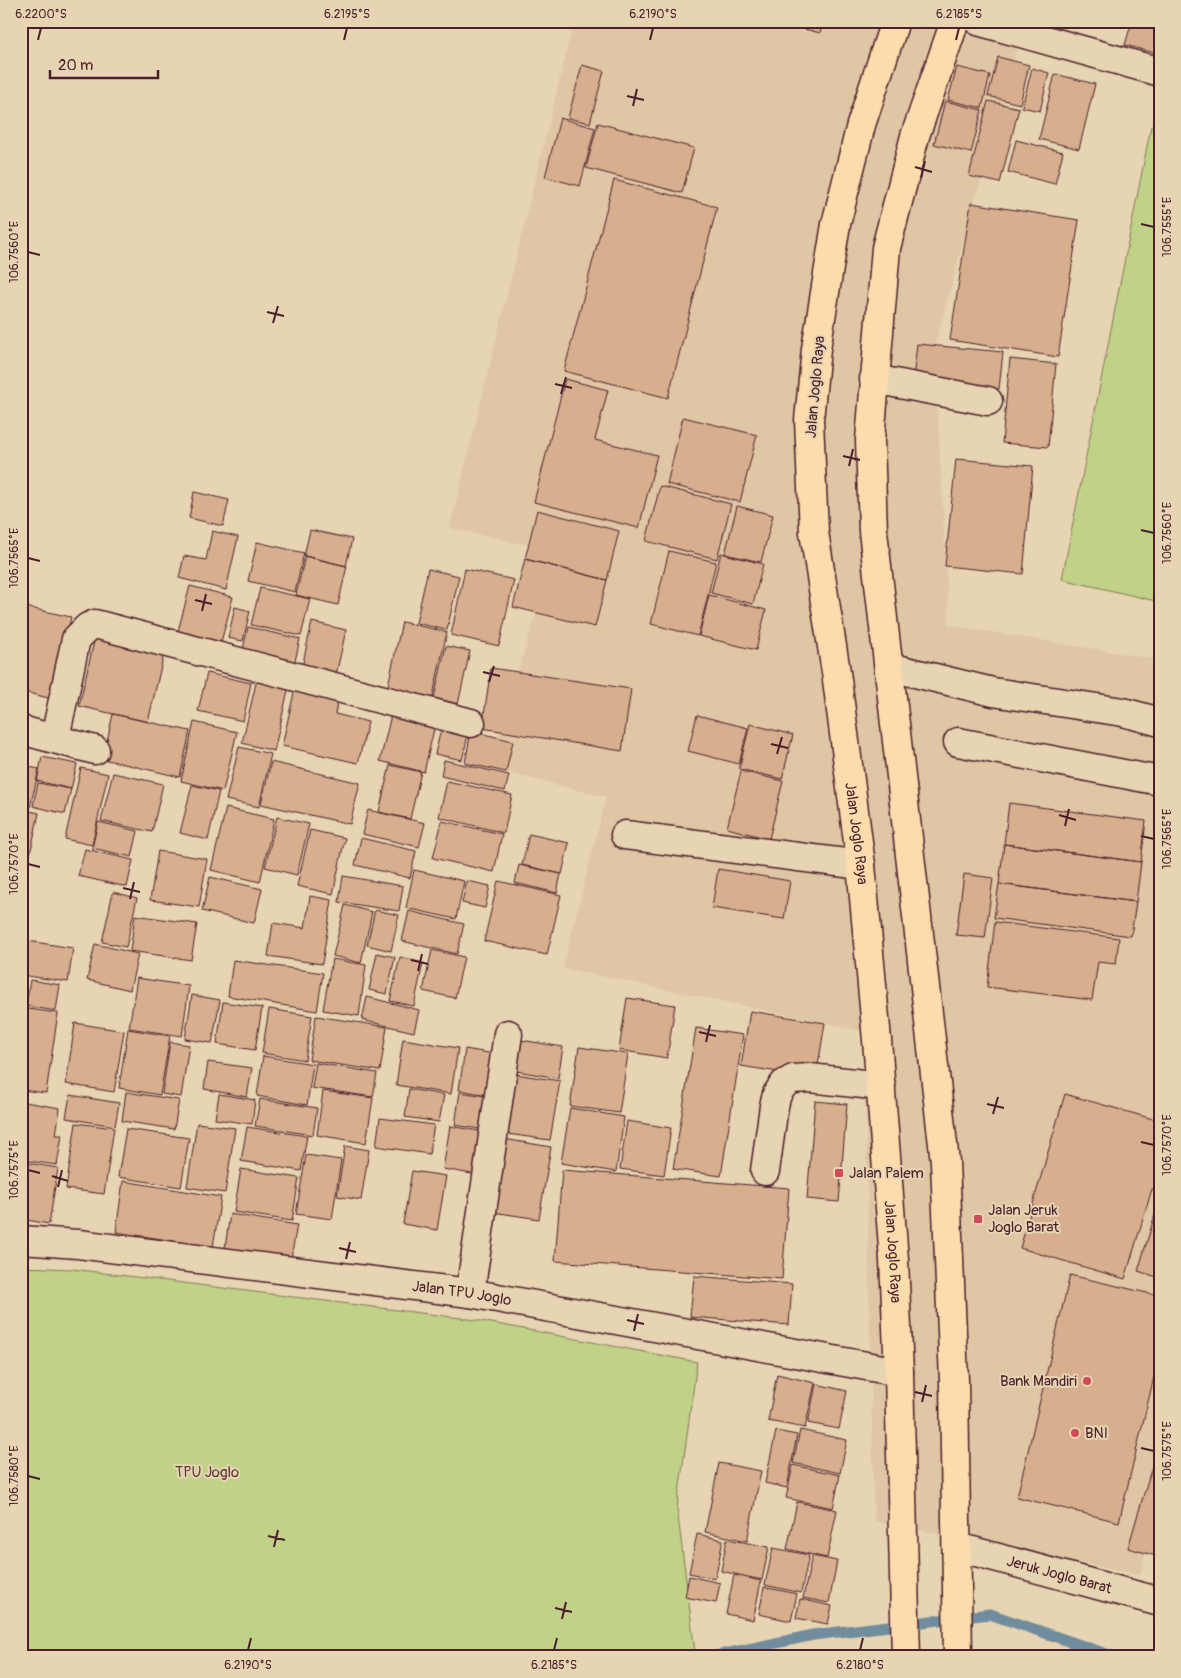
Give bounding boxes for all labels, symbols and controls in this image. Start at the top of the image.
text: 6.2200°S [15,7,67,22]
text: 6.2195°S [324,7,370,22]
text: 6.2190°S [629,7,677,22]
text: 6.2185°S [936,7,982,22]
scale bar [50,48,158,80]
text: 20 m [58,56,93,75]
text: 106.7555°E [1160,197,1175,257]
text: 106.7560°E [7,221,22,283]
street label: Jalan Joglo Raya [802,335,829,439]
text: 106.7560°E [1160,502,1175,564]
text: 106.7565°E [7,528,22,588]
street label: Jalan Joglo Raya [840,781,872,885]
text: 106.7565°E [1160,809,1175,869]
text: 106.7570°E [7,833,22,895]
text: 106.7570°E [1160,1114,1175,1176]
text: 106.7575°E [7,1140,22,1200]
place label: Jalan Palem [849,1164,924,1183]
marker: Jalan Palem [833,1167,845,1179]
street label: Jalan Joglo Raya [879,1200,905,1304]
place label: Jalan Jeruk Joglo Barat [988,1201,1060,1237]
marker: Jalan Jeruk Joglo Barat [972,1213,984,1225]
street label: Jalan TPU Joglo [411,1277,513,1310]
place label: Bank Mandiri [1000,1372,1077,1391]
marker: Bank Mandiri [1081,1375,1093,1387]
text: 106.7575°E [1160,1421,1175,1481]
place label: BNI [1085,1424,1108,1443]
marker: BNI [1069,1427,1081,1439]
text: 106.7580°E [7,1445,22,1507]
park label: TPU Joglo [175,1463,239,1482]
street label: Jeruk Joglo Barat [1005,1552,1115,1599]
text: 6.2190°S [224,1658,272,1673]
text: 6.2185°S [531,1658,577,1673]
text: 6.2180°S [836,1658,884,1673]

